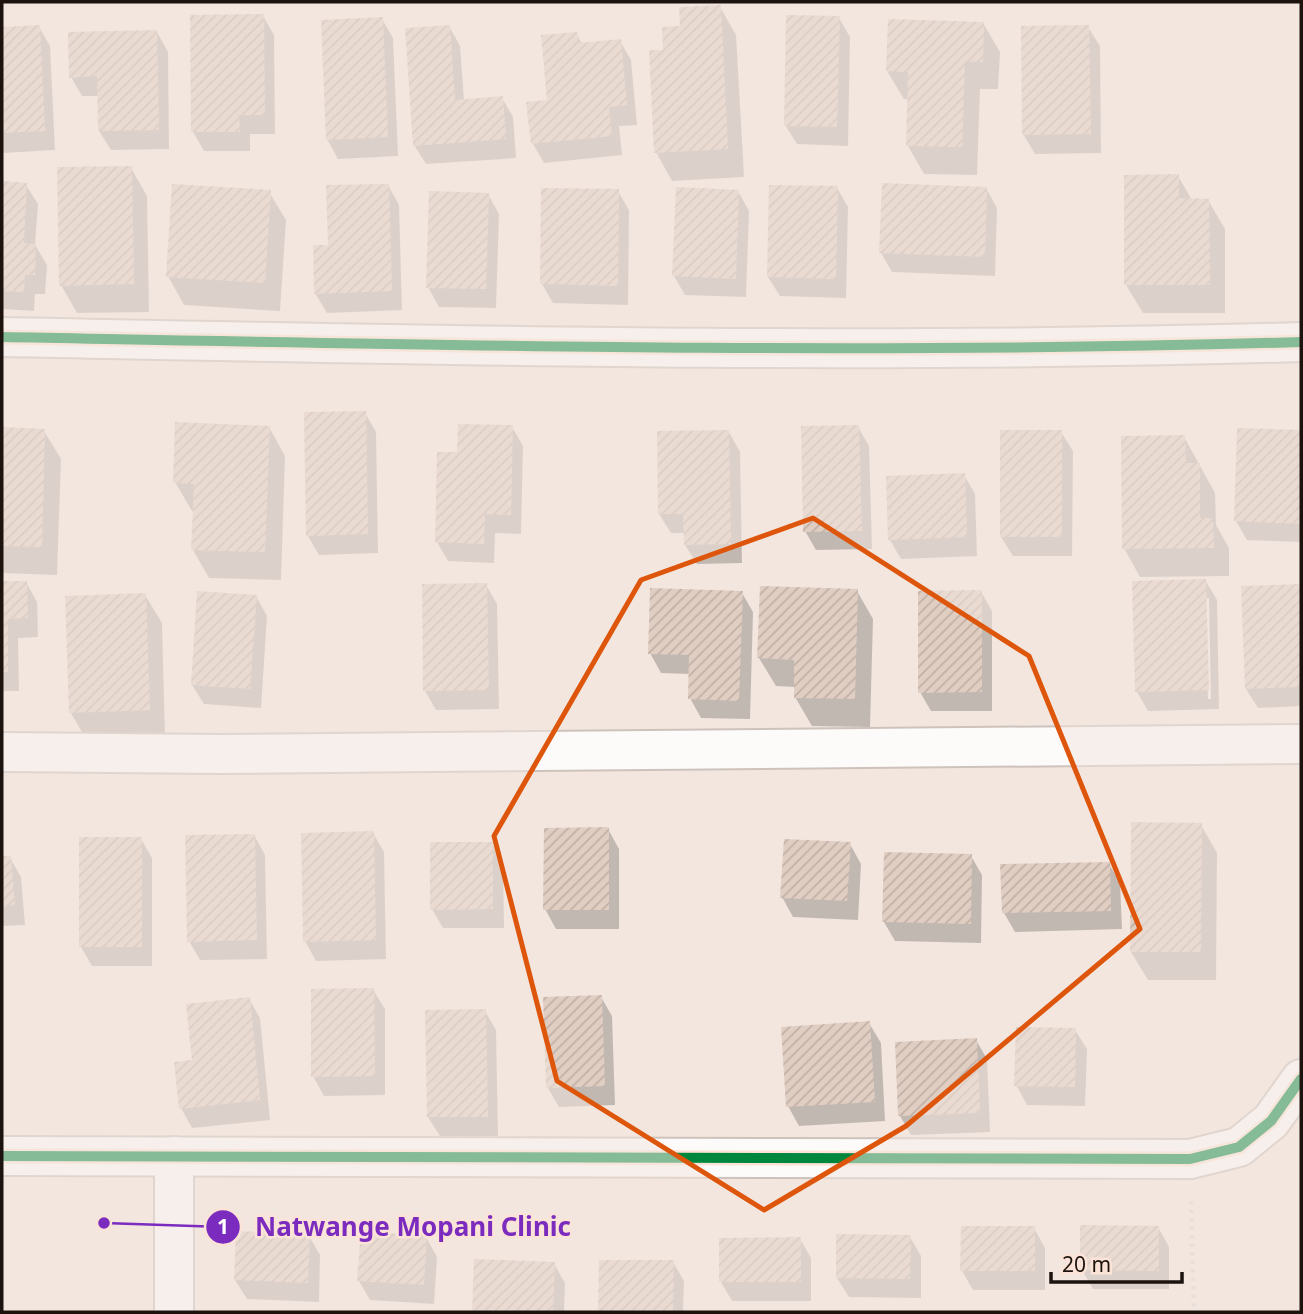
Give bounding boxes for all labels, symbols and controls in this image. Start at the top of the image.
callout: Natwange Mopani Clinic [206,1204,585,1251]
text: Natwange Mopani Clinic [255,1208,571,1244]
text: 1 [217,1212,229,1240]
scale bar [1051,1240,1182,1284]
text: 20 m [1062,1250,1111,1278]

